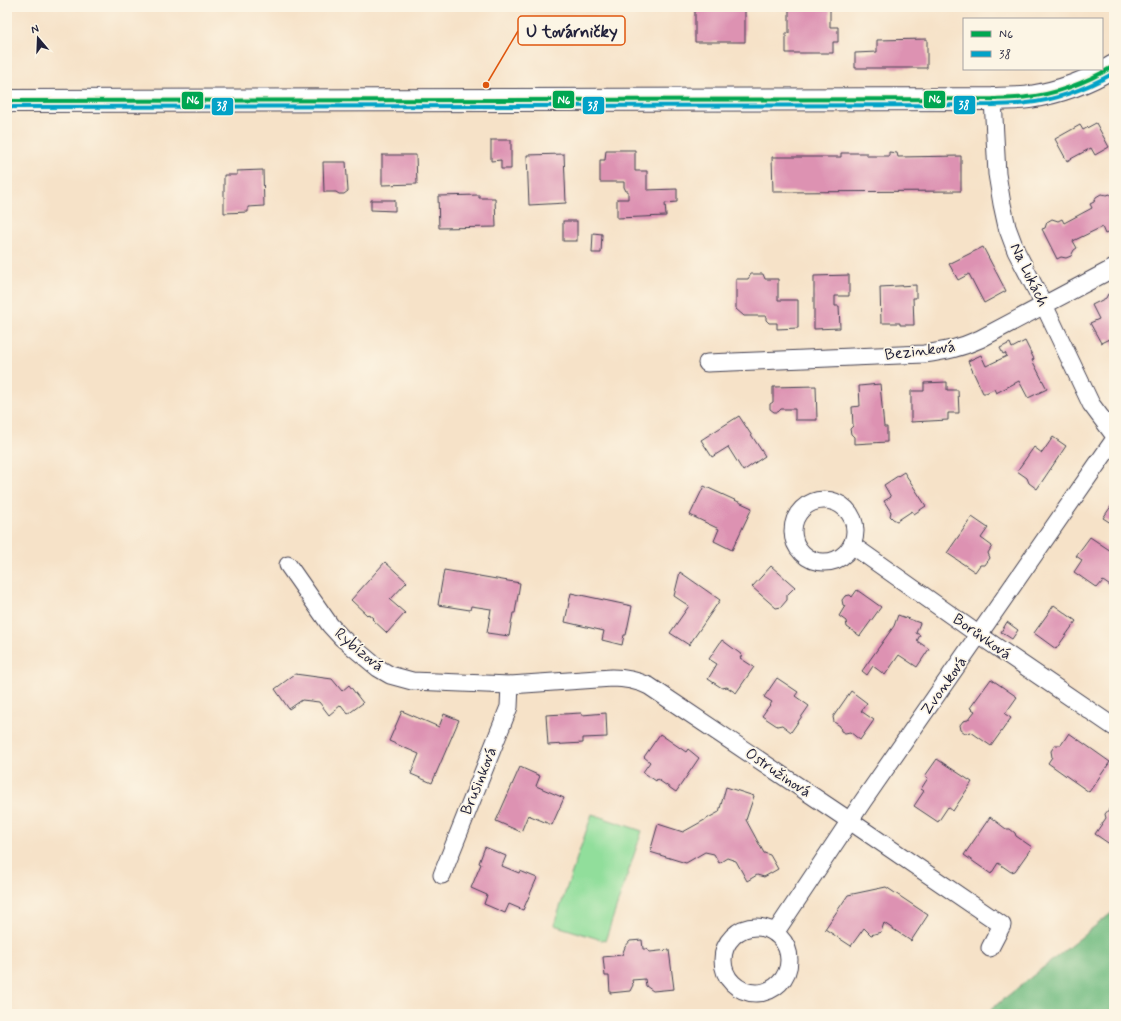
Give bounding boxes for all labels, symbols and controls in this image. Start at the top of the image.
callout: U továrničky [518,16,625,45]
north arrow [18,18,58,58]
legend [963,18,1103,70]
text: U továrničky [526,21,618,43]
text: N [29,22,41,37]
text: N6 [999,27,1013,43]
text: 38 [999,47,1011,63]
line badge: N6 [552,90,575,109]
line badge: N6 [923,90,946,109]
line badge: N6 [181,91,204,110]
text: N6 [929,93,942,107]
text: N6 [187,94,200,108]
text: N6 [558,94,571,108]
line badge: 38 [953,95,976,115]
line badge: 38 [582,96,605,115]
line badge: 38 [211,97,234,116]
text: 38 [959,99,970,113]
text: 38 [217,100,228,114]
text: 38 [588,100,599,114]
street label: Na Lukách [1005,240,1053,310]
street label: Bezinková [883,336,957,366]
street label: Borůvková [948,609,1016,665]
street label: Rybízová [330,623,388,677]
street label: Zvonková [916,652,972,720]
street label: Ostružinová [741,743,815,803]
street label: Brusinková [456,744,502,818]

